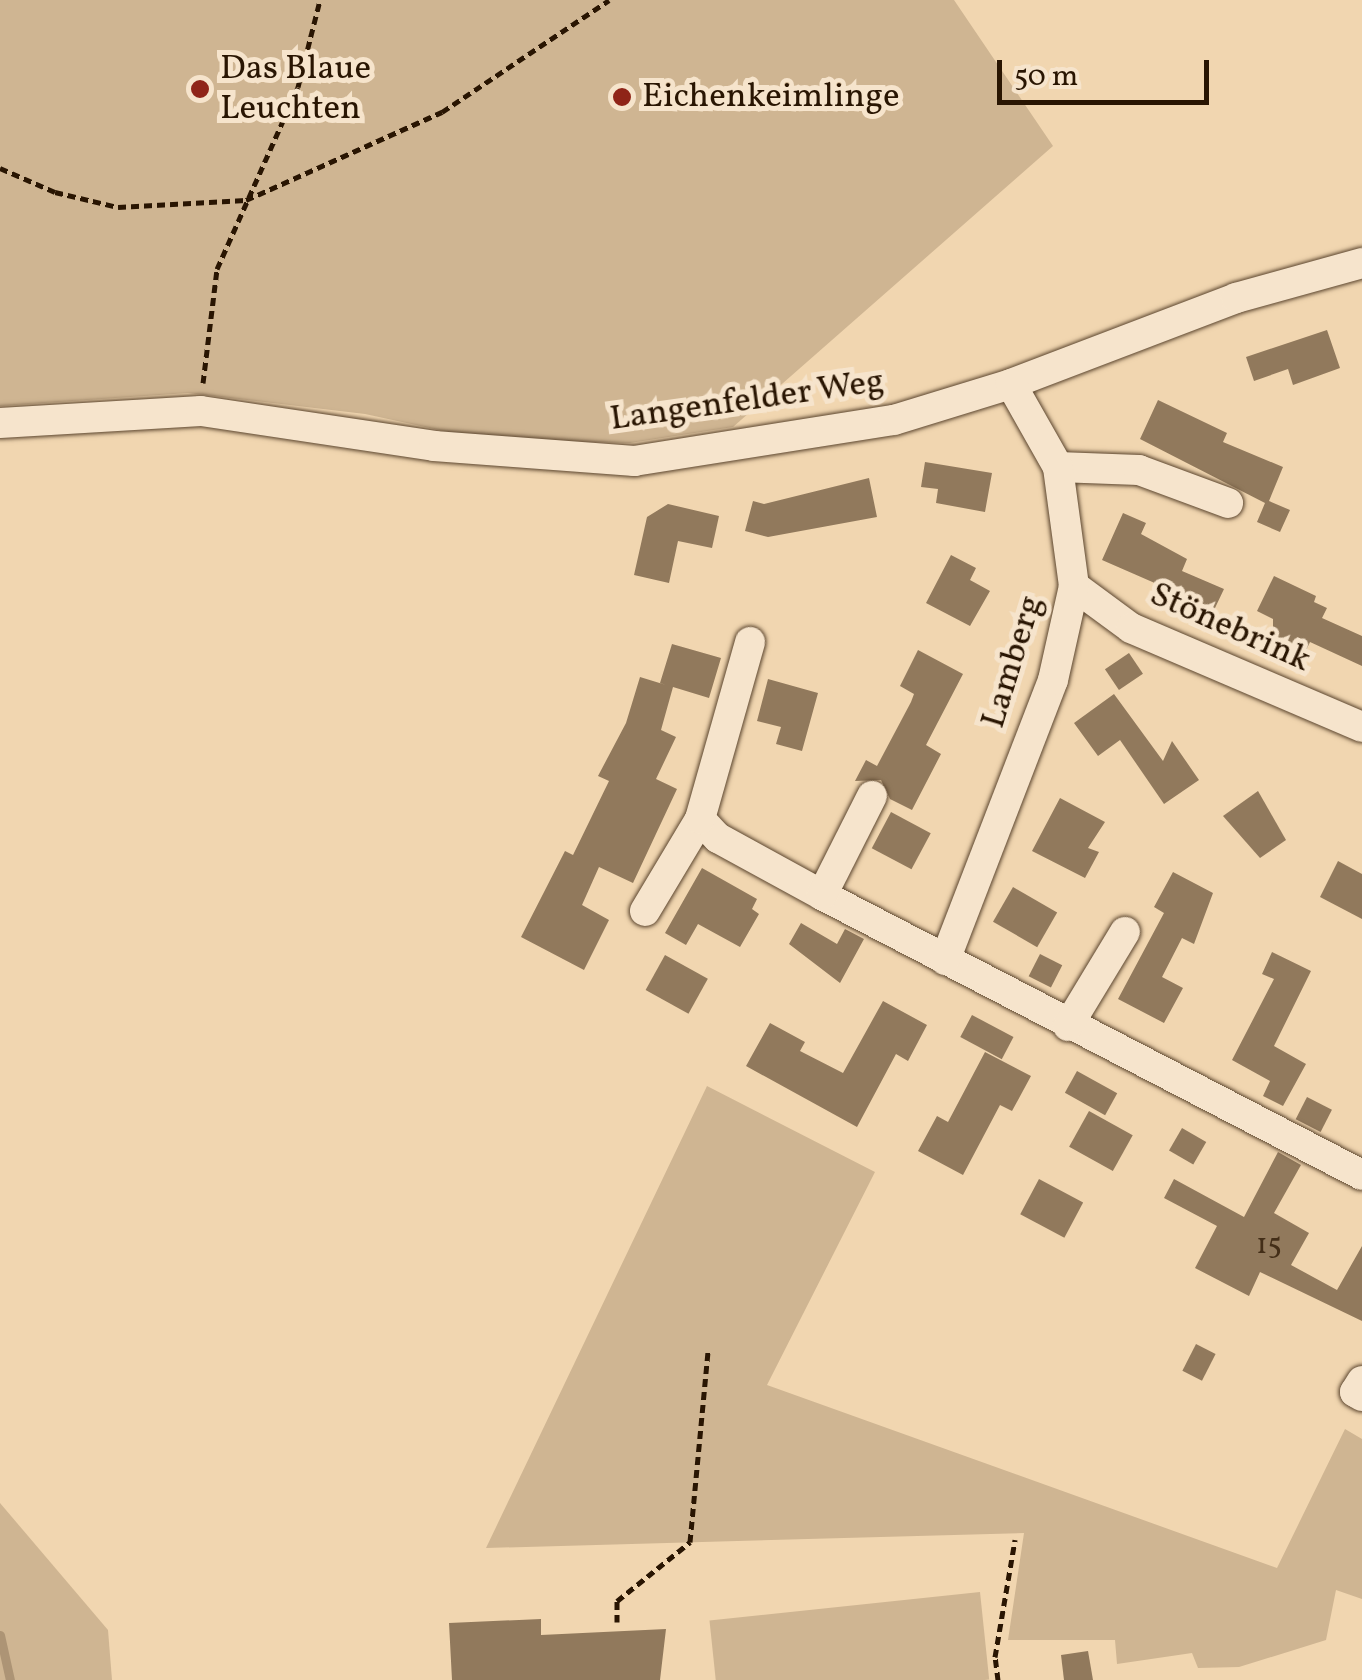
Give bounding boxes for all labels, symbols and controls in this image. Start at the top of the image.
scale bar [1002,40,1214,102]
place label: Das Blaue Leuchten [220,48,371,130]
text: 50 m [1014,56,1078,98]
place label: Eichenkeimlinge [642,76,900,118]
marker: Das Blaue Leuchten [189,78,211,100]
marker: Eichenkeimlinge [611,86,633,108]
street label: Langenfelder Weg [607,361,887,441]
street label: Stönebrink [1143,574,1317,682]
street label: Lamberg [973,591,1053,733]
house number: 15 [1256,1227,1282,1263]

